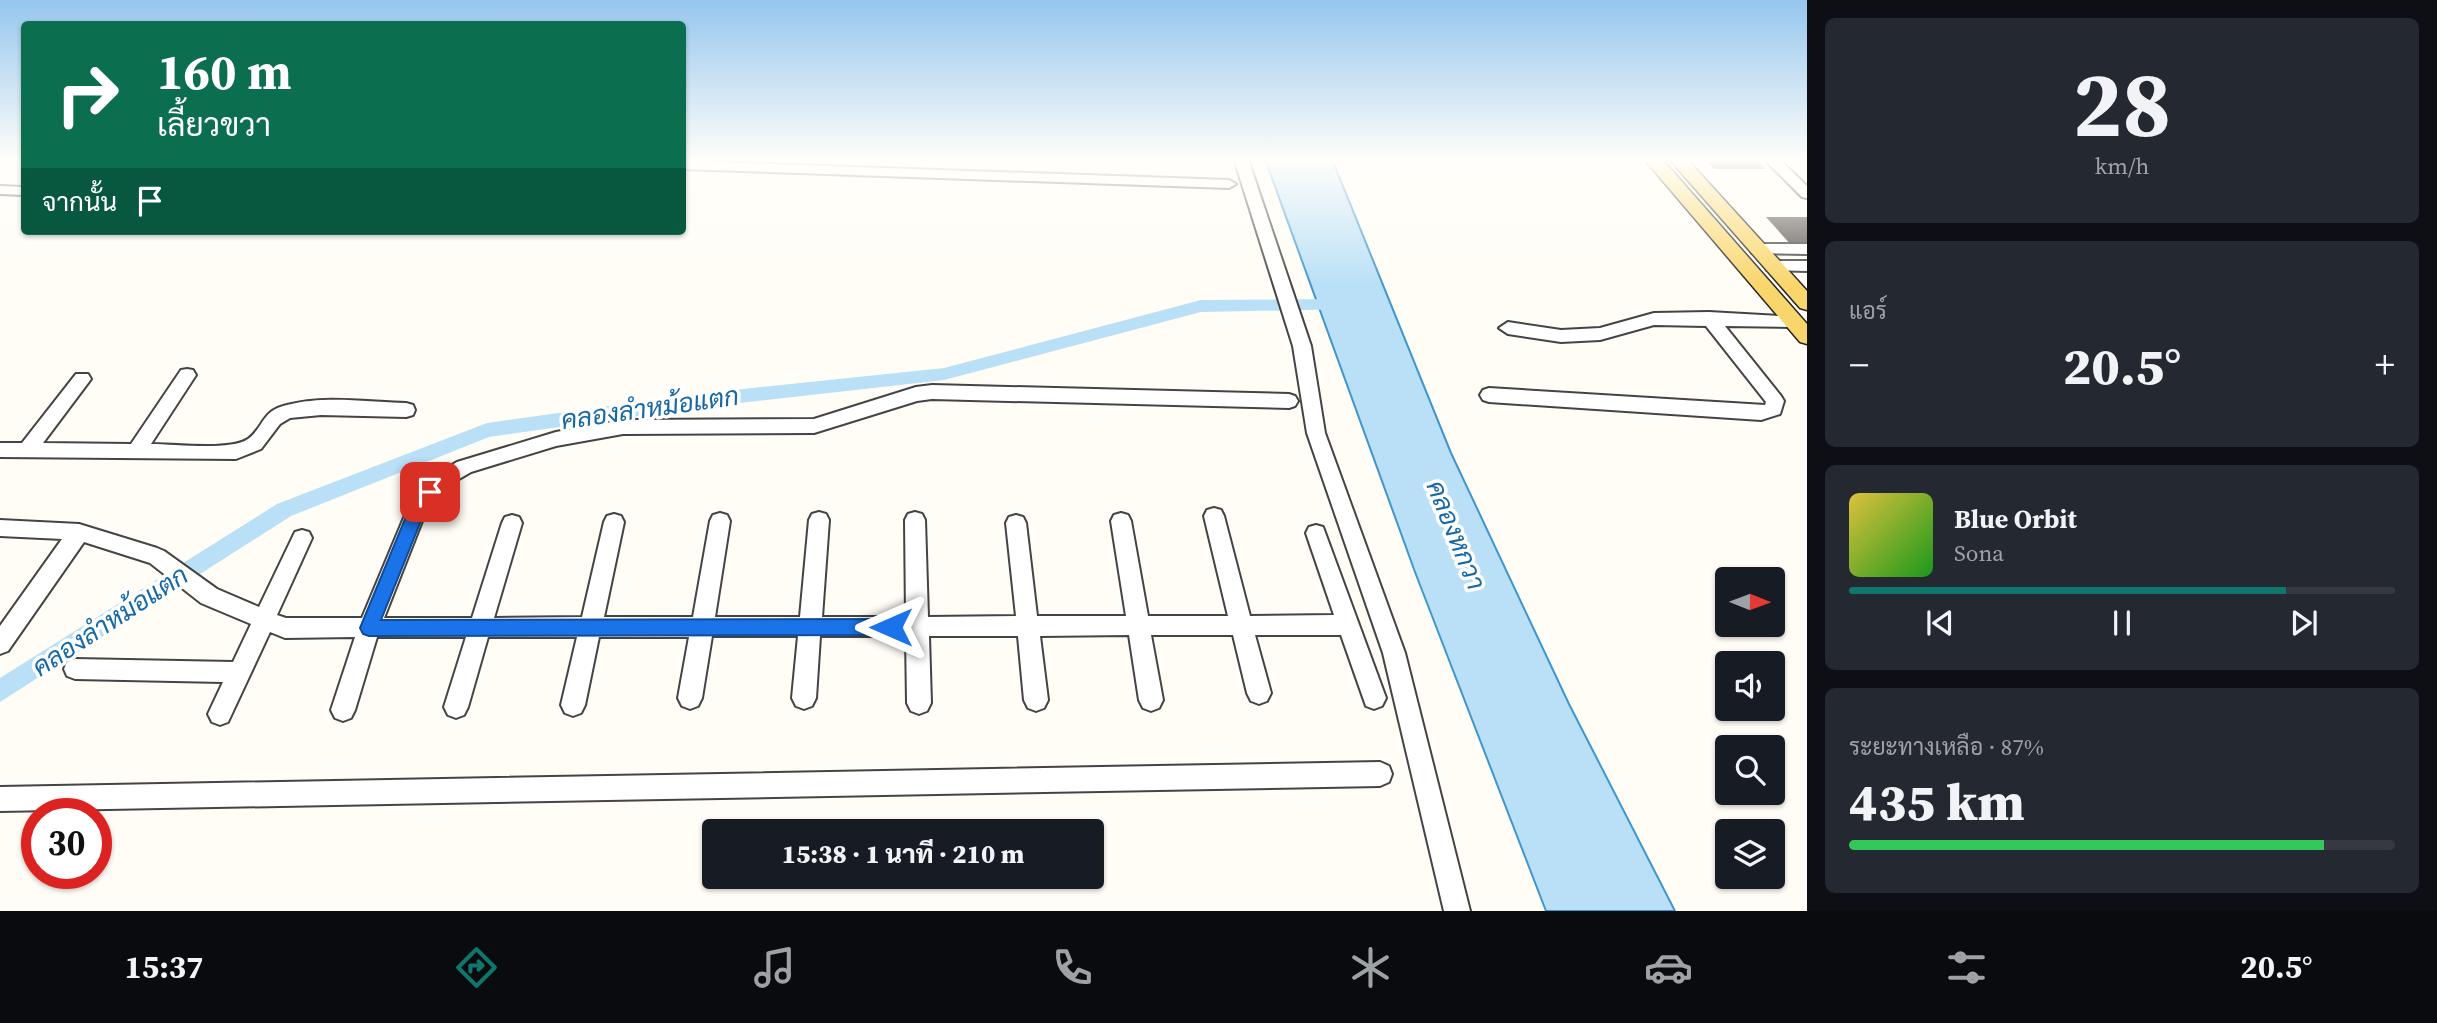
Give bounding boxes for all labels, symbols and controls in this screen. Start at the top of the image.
text: 160 m [157,38,292,105]
text: 28 [2073,42,2171,166]
icon: right [42,49,133,140]
text: เลี้ยวขวา [157,103,271,147]
text: km/h [2095,150,2149,182]
icon: arrive [131,182,169,220]
text: จากนั้น [42,184,117,220]
text: แอร์ [1849,295,1887,327]
text: 20.5° [2063,330,2181,401]
text: − [1849,339,1869,391]
text: + [2375,339,2395,391]
water label: คลองลำหม้อแตก [559,378,741,438]
pin [400,462,460,522]
icon: arrive [411,473,449,511]
water label: คลองหกวา [1418,475,1494,595]
text: Blue Orbit [1954,501,2077,537]
text: Sona [1954,537,2004,569]
water label: คลองลำหม้อแตก [25,557,195,685]
north arrow [1715,567,1785,637]
map controls [1715,567,1785,889]
position arrow [854,590,928,664]
icon: previous [1921,604,1959,642]
icon: pause [2103,604,2141,642]
icon: next [2285,604,2323,642]
button: sound [1715,651,1785,721]
text: ระยะทางเหลือ · 87% [1849,731,2044,763]
button: search [1715,735,1785,805]
text: 435 km [1849,766,2025,837]
speed limit sign: 30 [21,798,112,889]
button: layers [1715,819,1785,889]
text: 15:38 · 1 นาที · 210 m [782,836,1024,872]
icon: directions [452,943,501,992]
icon: music [750,943,799,992]
icon: phone [1048,943,1097,992]
icon: climate [1346,943,1395,992]
icon: car [1644,943,1693,992]
icon: filters [1942,943,1991,992]
text: 15:37 [124,945,203,989]
text: 20.5° [2240,945,2313,989]

